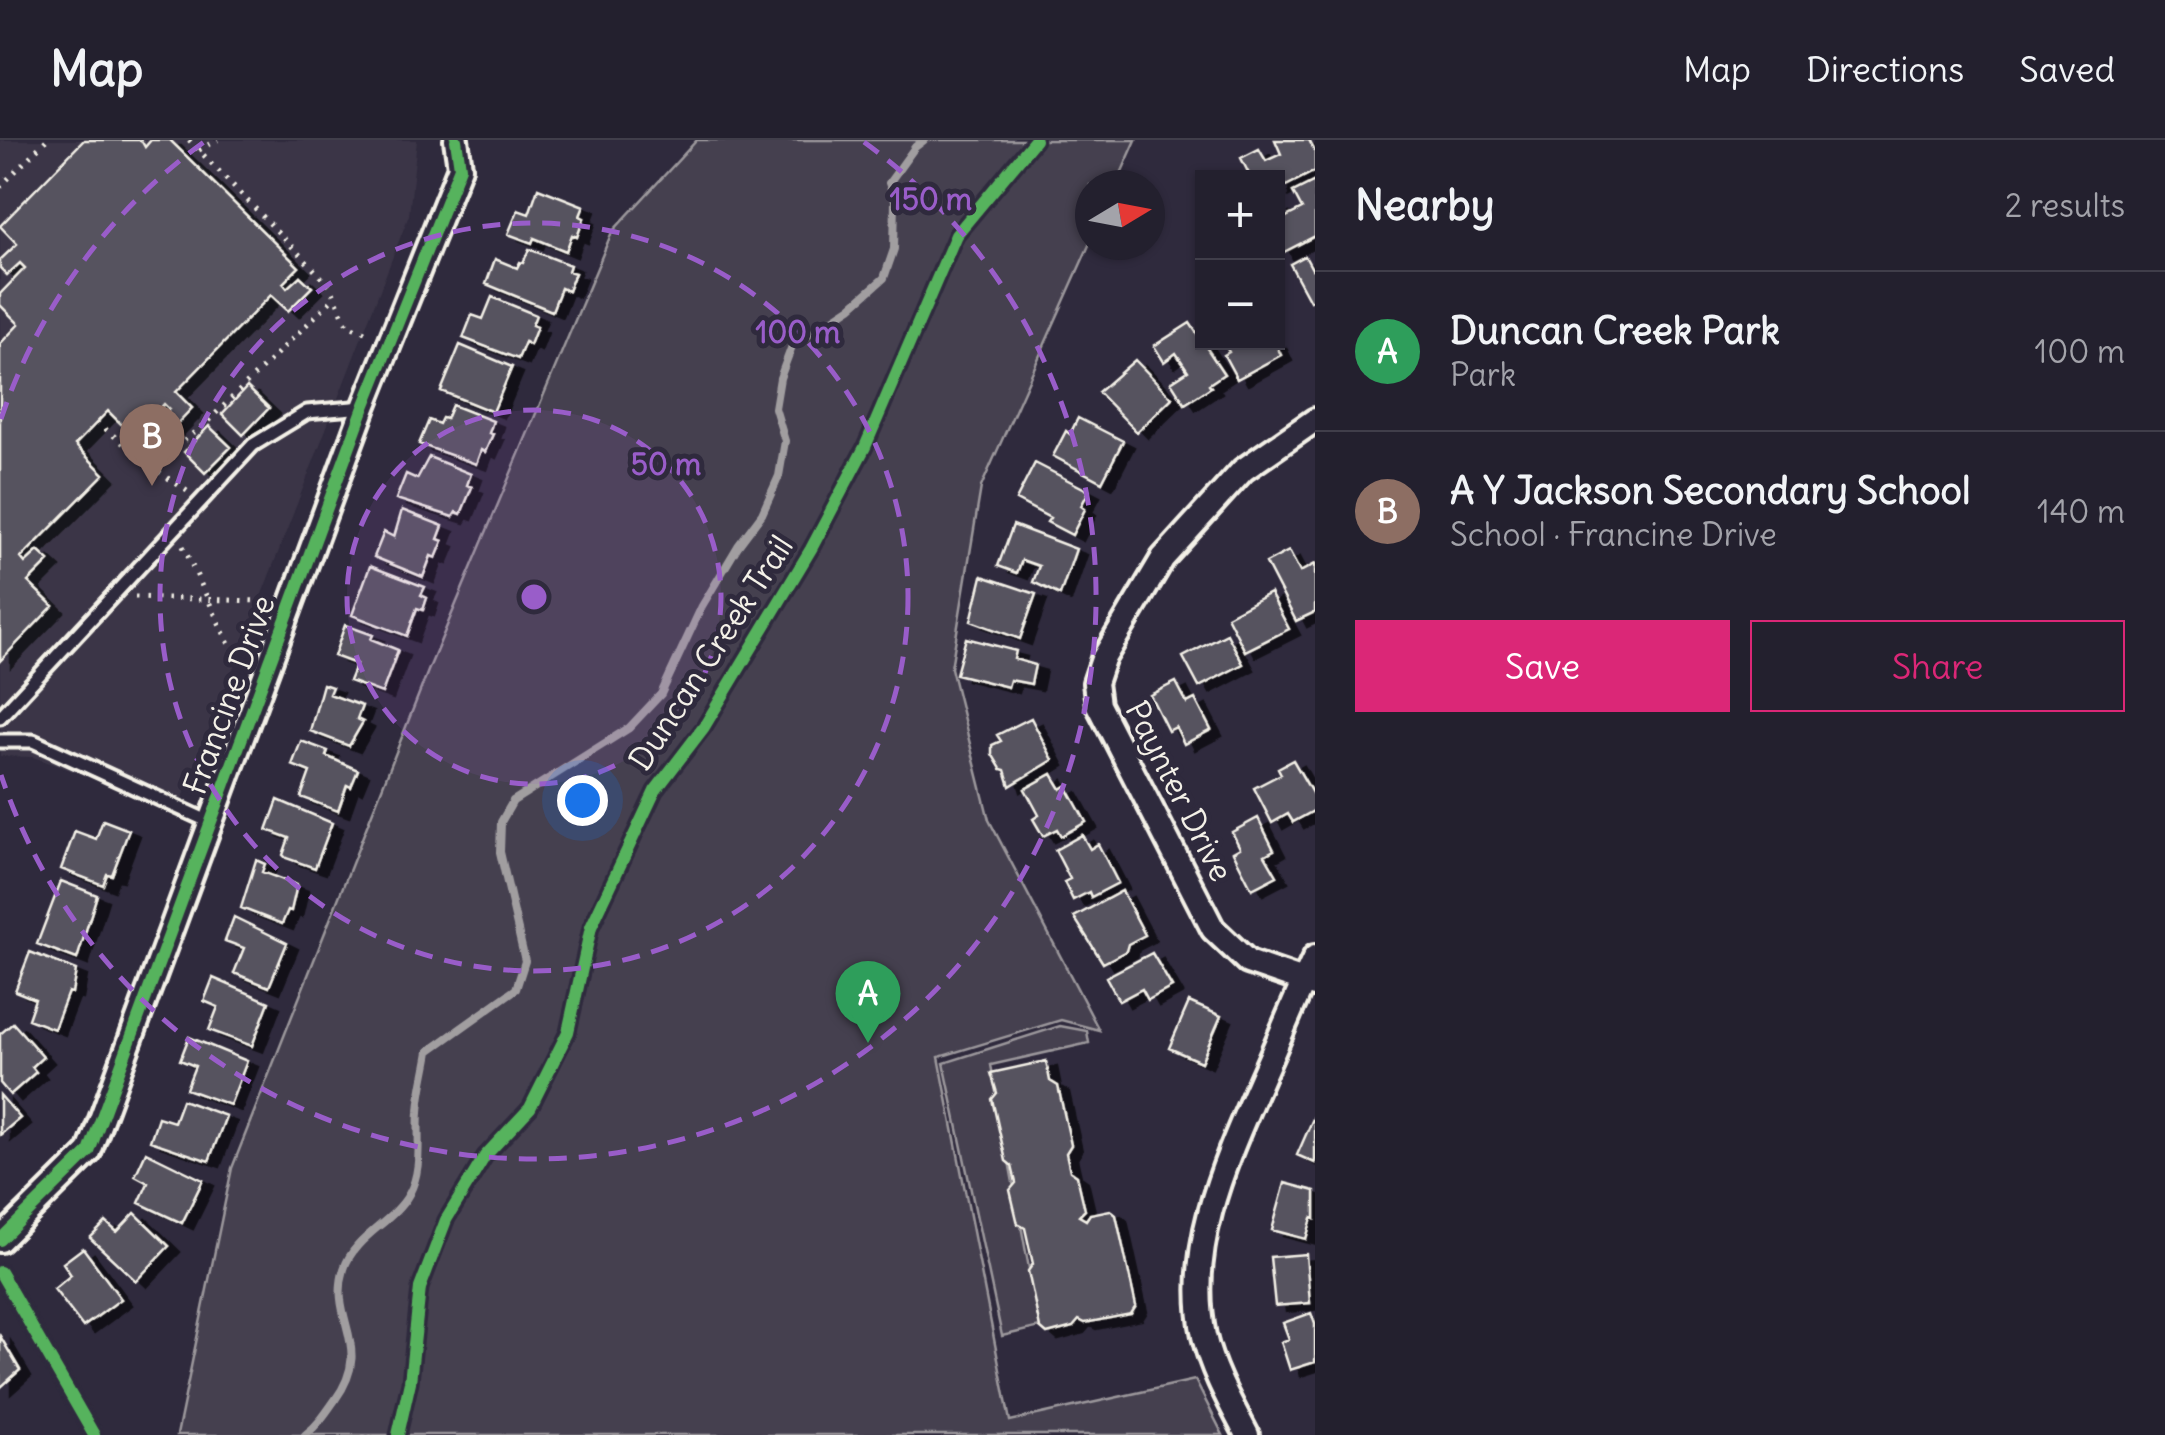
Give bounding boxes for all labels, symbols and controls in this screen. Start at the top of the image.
text: Map [50,39,143,99]
text: Map [1683,47,1751,91]
text: Directions [1806,47,1964,91]
text: Saved [2019,47,2115,91]
north arrow [1075,170,1165,260]
map controls [1195,170,1285,350]
button: + [1195,170,1285,260]
text: Nearby [1355,179,1494,231]
text: 150 m [890,180,972,218]
text: 2 results [2005,185,2125,226]
button: − [1195,260,1285,350]
text: Duncan Creek Park [1450,307,1780,354]
text: 100 m [756,313,840,351]
text: A [1377,331,1398,372]
text: 100 m [2035,331,2125,372]
text: Park [1450,354,1516,395]
pin: B [120,404,184,486]
text: 50 m [631,445,701,483]
text: A Y Jackson Secondary School [1450,467,1970,514]
text: B [1377,491,1398,532]
text: 140 m [2037,491,2125,532]
text: School · Francine Drive [1450,514,1777,555]
street label: Duncan Creek Trail [619,528,802,778]
centre of rings [516,579,552,615]
street label: Francine Drive [174,590,284,800]
button: Save [1355,620,1730,712]
button: Share [1750,620,2125,712]
street label: Paynter Drive [1116,694,1242,888]
your location [557,775,608,826]
pin: A [836,960,900,1043]

